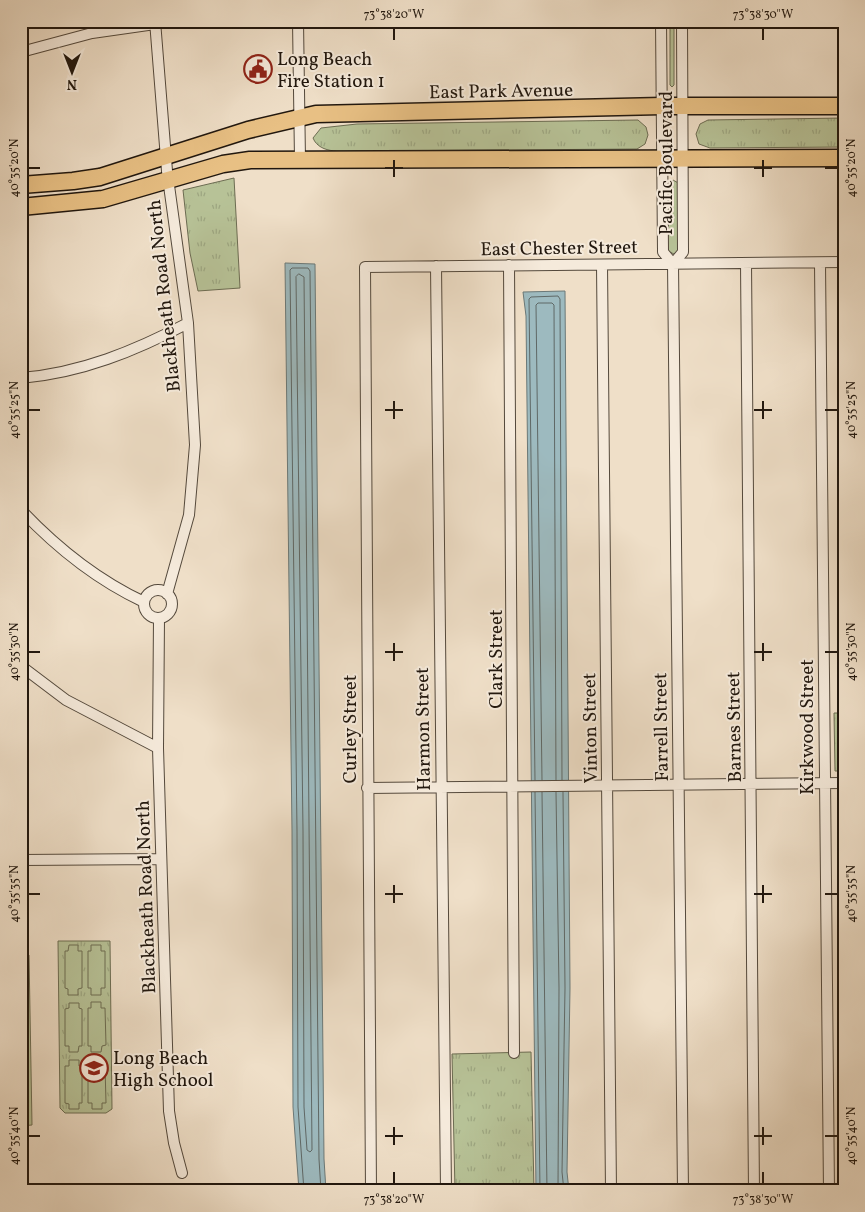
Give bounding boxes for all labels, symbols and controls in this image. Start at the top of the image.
text: 73°38'20"W [364,7,424,23]
text: 73°38'30"W [733,7,793,23]
place label: Long Beach Fire Station 1 [277,47,385,95]
north arrow [48,48,98,98]
public building icon: Long Beach Fire Station 1 [243,54,273,84]
text: N [67,74,77,93]
street label: East Park Avenue [429,78,573,106]
street label: Pacific Boulevard [654,91,680,235]
text: 40°35'20"N [7,138,23,197]
text: 40°35'20"N [844,138,860,197]
street label: Blackheath Road North [142,198,188,393]
street label: East Chester Street [480,235,638,263]
text: 40°35'25"N [7,381,23,439]
text: 40°35'25"N [844,381,860,439]
street label: Clark Street [484,609,510,709]
text: 40°35'30"N [7,623,23,681]
text: 40°35'30"N [844,623,860,681]
street label: Kirkwood Street [795,659,821,795]
street label: Harmon Street [410,667,438,791]
street label: Barnes Street [721,671,749,783]
street label: Vinton Street [577,672,605,784]
street label: Farrell Street [648,672,676,782]
street label: Curley Street [338,674,364,783]
street label: Blackheath Road North [131,800,163,994]
text: 40°35'35"N [7,865,23,923]
text: 40°35'35"N [844,865,860,923]
place label: Long Beach High School [113,1046,214,1094]
school or university icon: Long Beach High School [79,1053,109,1083]
text: 40°35'40"N [7,1107,23,1165]
text: 40°35'40"N [844,1107,860,1165]
text: 73°38'20"W [364,1192,424,1208]
text: 73°38'30"W [733,1192,793,1208]

